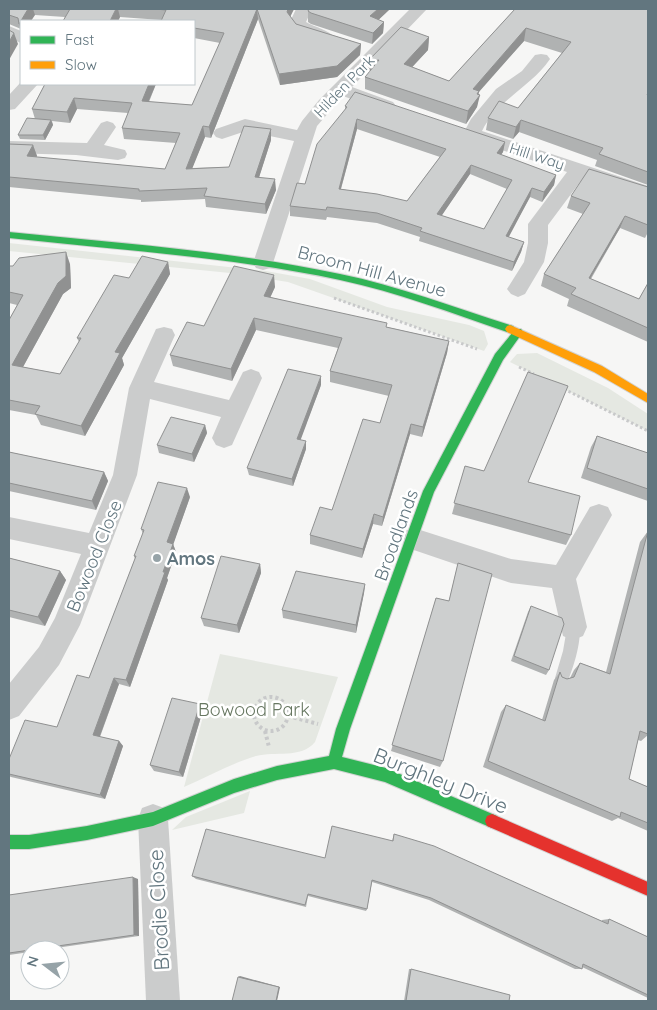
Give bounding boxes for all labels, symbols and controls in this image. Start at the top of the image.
legend [20,20,195,85]
text: Fast [65,30,94,49]
street label: Hilden Park [310,51,378,121]
text: Slow [65,55,97,74]
street label: Hill Way [507,138,567,174]
street label: Broom Hill Avenue [295,240,449,302]
street label: Broadlands [369,486,423,584]
street label: Bowood Close [61,497,127,615]
place label: Amos [167,547,215,570]
marker: Amos [151,552,163,564]
park label: Bowood Park [198,698,310,721]
street label: Burghley Drive [370,741,512,819]
street label: Brodie Close [142,849,174,971]
north arrow [20,940,70,990]
text: N [22,954,43,969]

